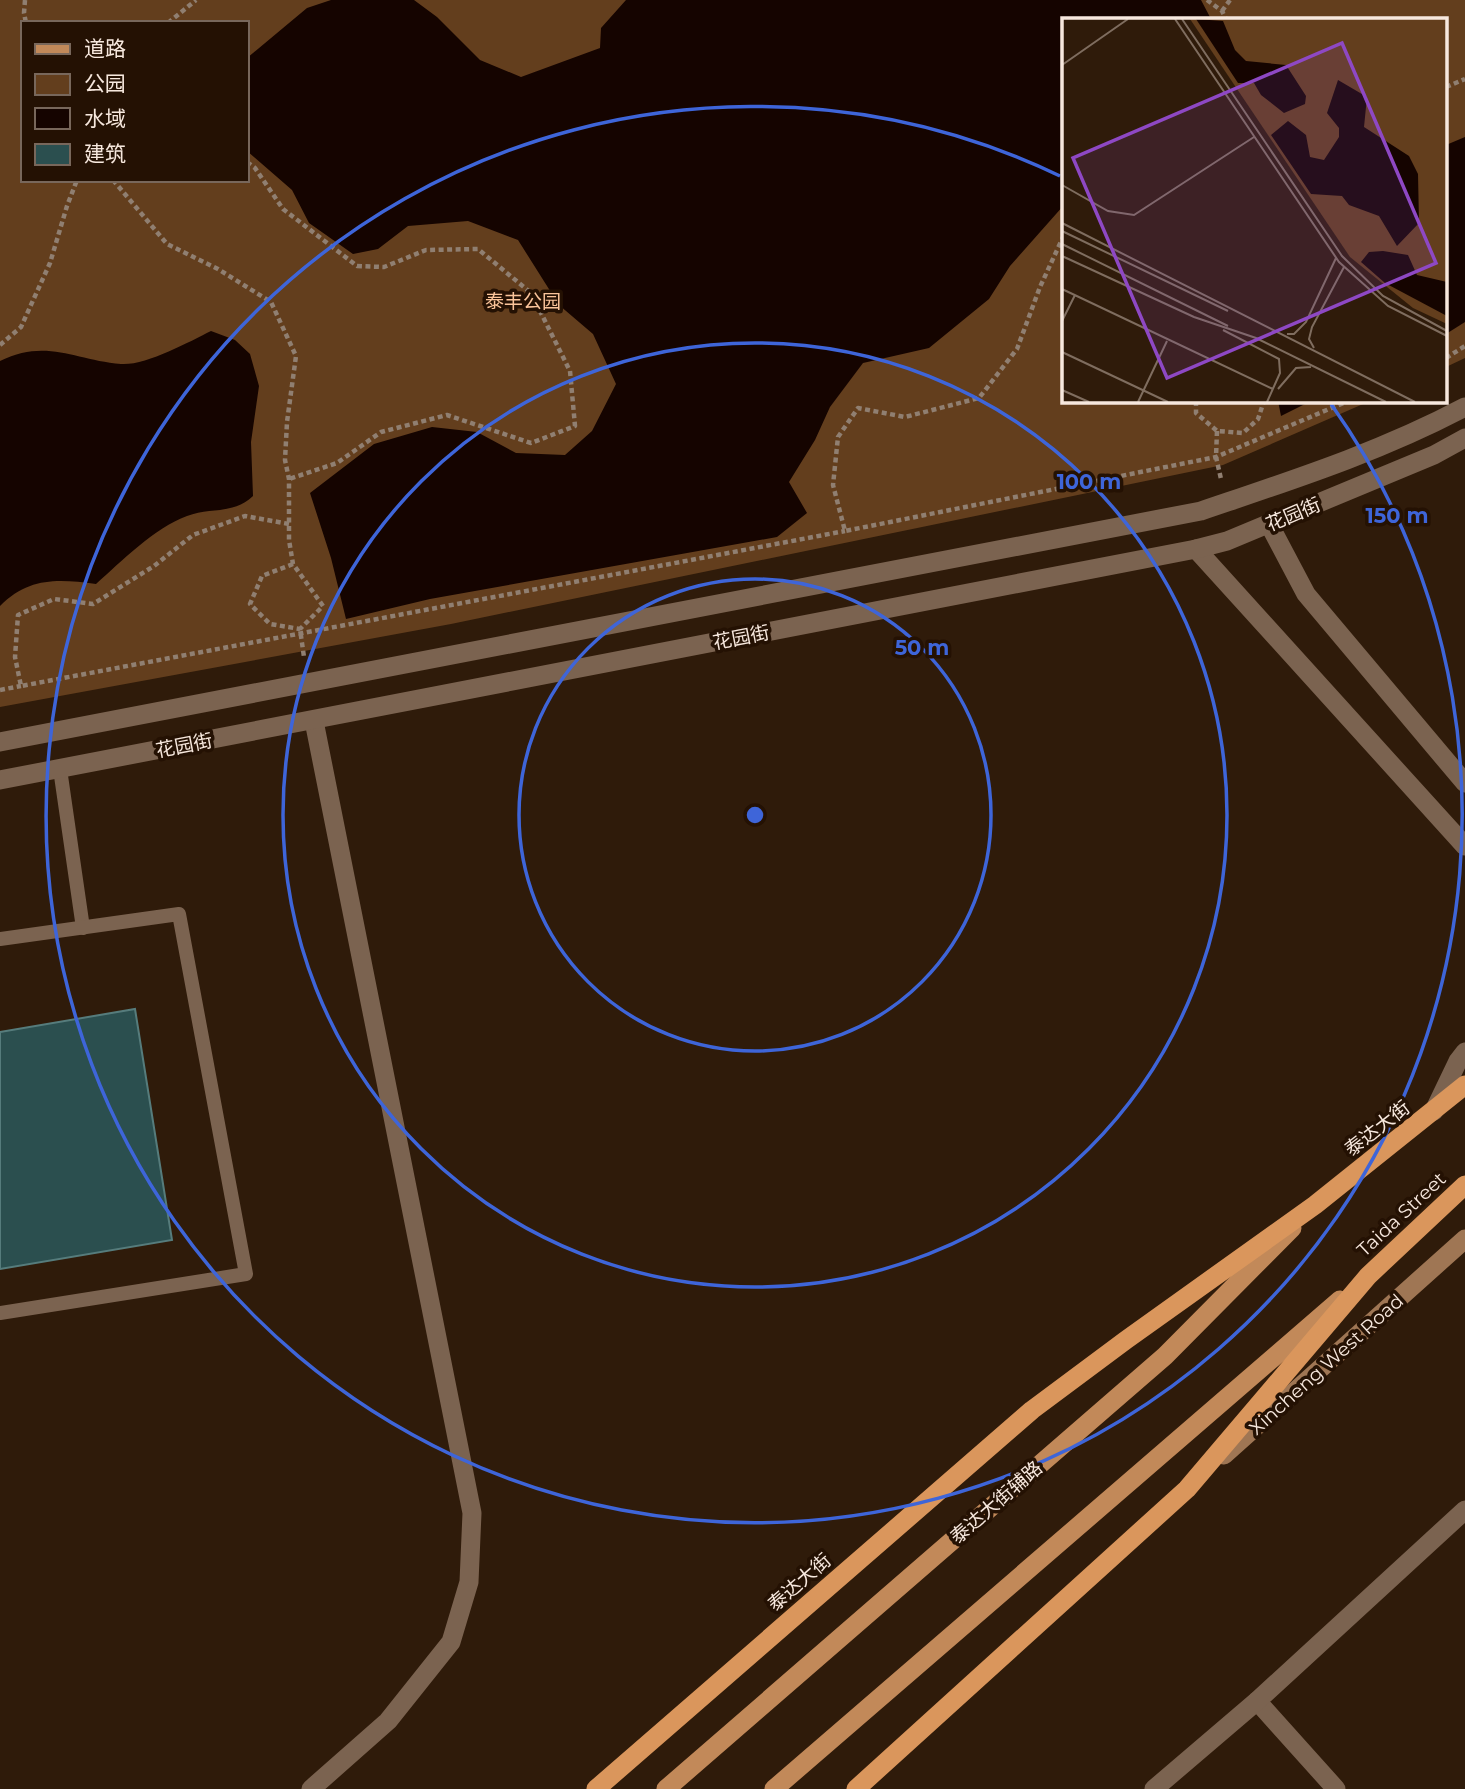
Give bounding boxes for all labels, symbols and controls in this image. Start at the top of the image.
inset map [1062,18,1448,402]
legend [21,21,248,182]
text: 道路 [84,36,126,61]
text: 公园 [84,71,126,96]
text: 水域 [84,106,126,131]
text: 建筑 [84,141,126,166]
park label: 泰丰公园 [485,290,561,313]
text: 100 m [1057,469,1121,494]
street label: 花园街 [1262,493,1324,536]
text: 150 m [1366,503,1428,528]
street label: 花园街 [711,621,771,654]
text: 50 m [895,635,949,660]
street label: 花园街 [154,729,214,762]
centre of rings [743,803,767,827]
street label: 泰达大街 [1340,1096,1414,1161]
street label: Taida Street [1352,1167,1451,1261]
street label: Xincheng West Road [1245,1289,1408,1440]
street label: 泰达大街辅路 [946,1456,1047,1548]
street label: 泰达大街 [763,1549,836,1616]

